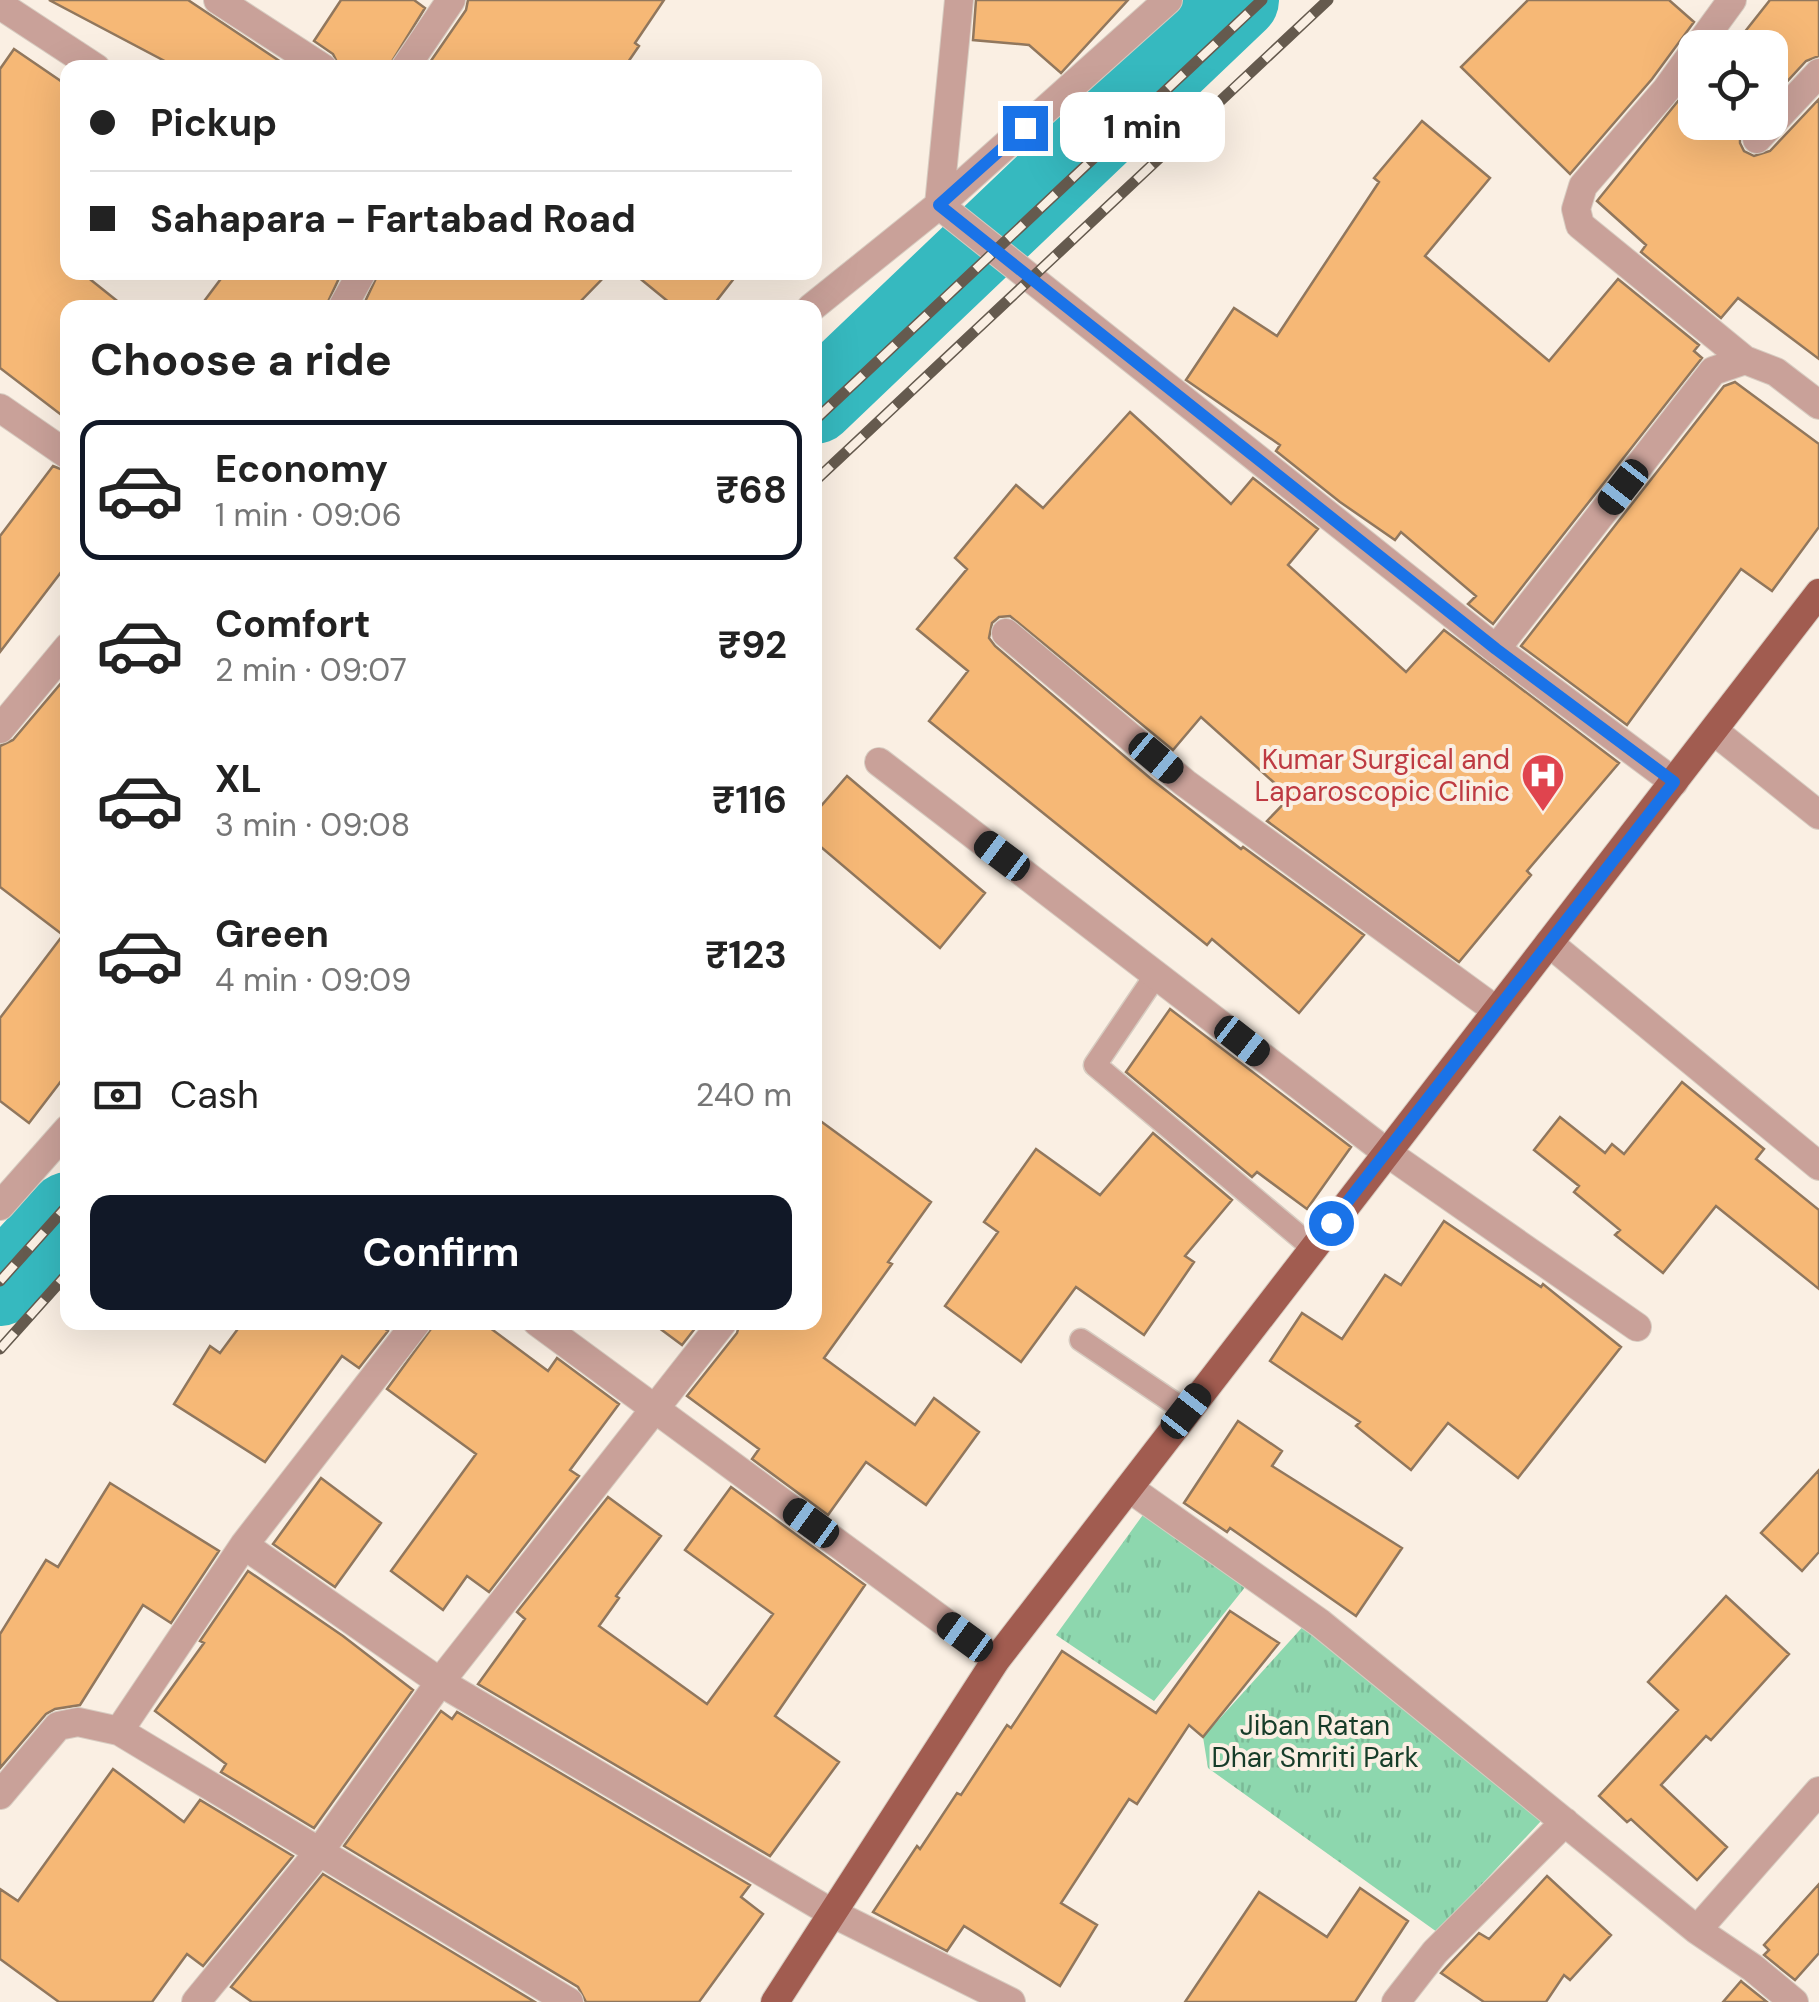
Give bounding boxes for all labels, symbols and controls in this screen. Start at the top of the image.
map controls [1678,30,1788,140]
button: locate [1678,30,1788,140]
callout: 1 min [1060,93,1225,163]
text: Pickup [150,98,277,148]
route end [1003,106,1048,151]
text: 1 min [1104,106,1181,148]
text: Sahapara - Fartabad Road [150,194,636,244]
text: Choose a ride [90,330,392,389]
text: Economy [215,444,388,494]
icon: car [95,445,185,535]
car [1593,454,1653,520]
text: ₹68 [715,465,787,515]
text: 1 min · 09:06 [215,494,402,536]
text: Comfort [215,599,371,649]
icon: car [95,600,185,690]
text: ₹92 [718,620,787,670]
text: 2 min · 09:07 [215,649,407,691]
car [1123,727,1189,789]
place label: Kumar Surgical and Laparoscopic Clinic [1255,741,1510,810]
hospital icon: Kumar Surgical and Laparoscopic Clinic [1520,752,1566,813]
text: XL [215,754,262,804]
icon: car [95,755,185,845]
text: ₹116 [712,775,787,825]
text: 3 min · 09:08 [215,804,410,846]
car [969,826,1035,886]
text: Green [215,909,329,959]
icon: car [95,910,185,1000]
text: ₹123 [705,930,787,980]
text: 4 min · 09:09 [215,959,411,1001]
car [1209,1011,1275,1071]
icon: cash [90,1068,145,1123]
text: Cash [170,1070,259,1120]
text: 240 m [696,1074,792,1116]
button: Confirm [90,1195,792,1310]
route start [1309,1201,1354,1246]
car [1156,1378,1216,1444]
car [778,1493,844,1553]
car [932,1607,998,1667]
park label: Jiban Ratan Dhar Smriti Park [1211,1707,1419,1776]

